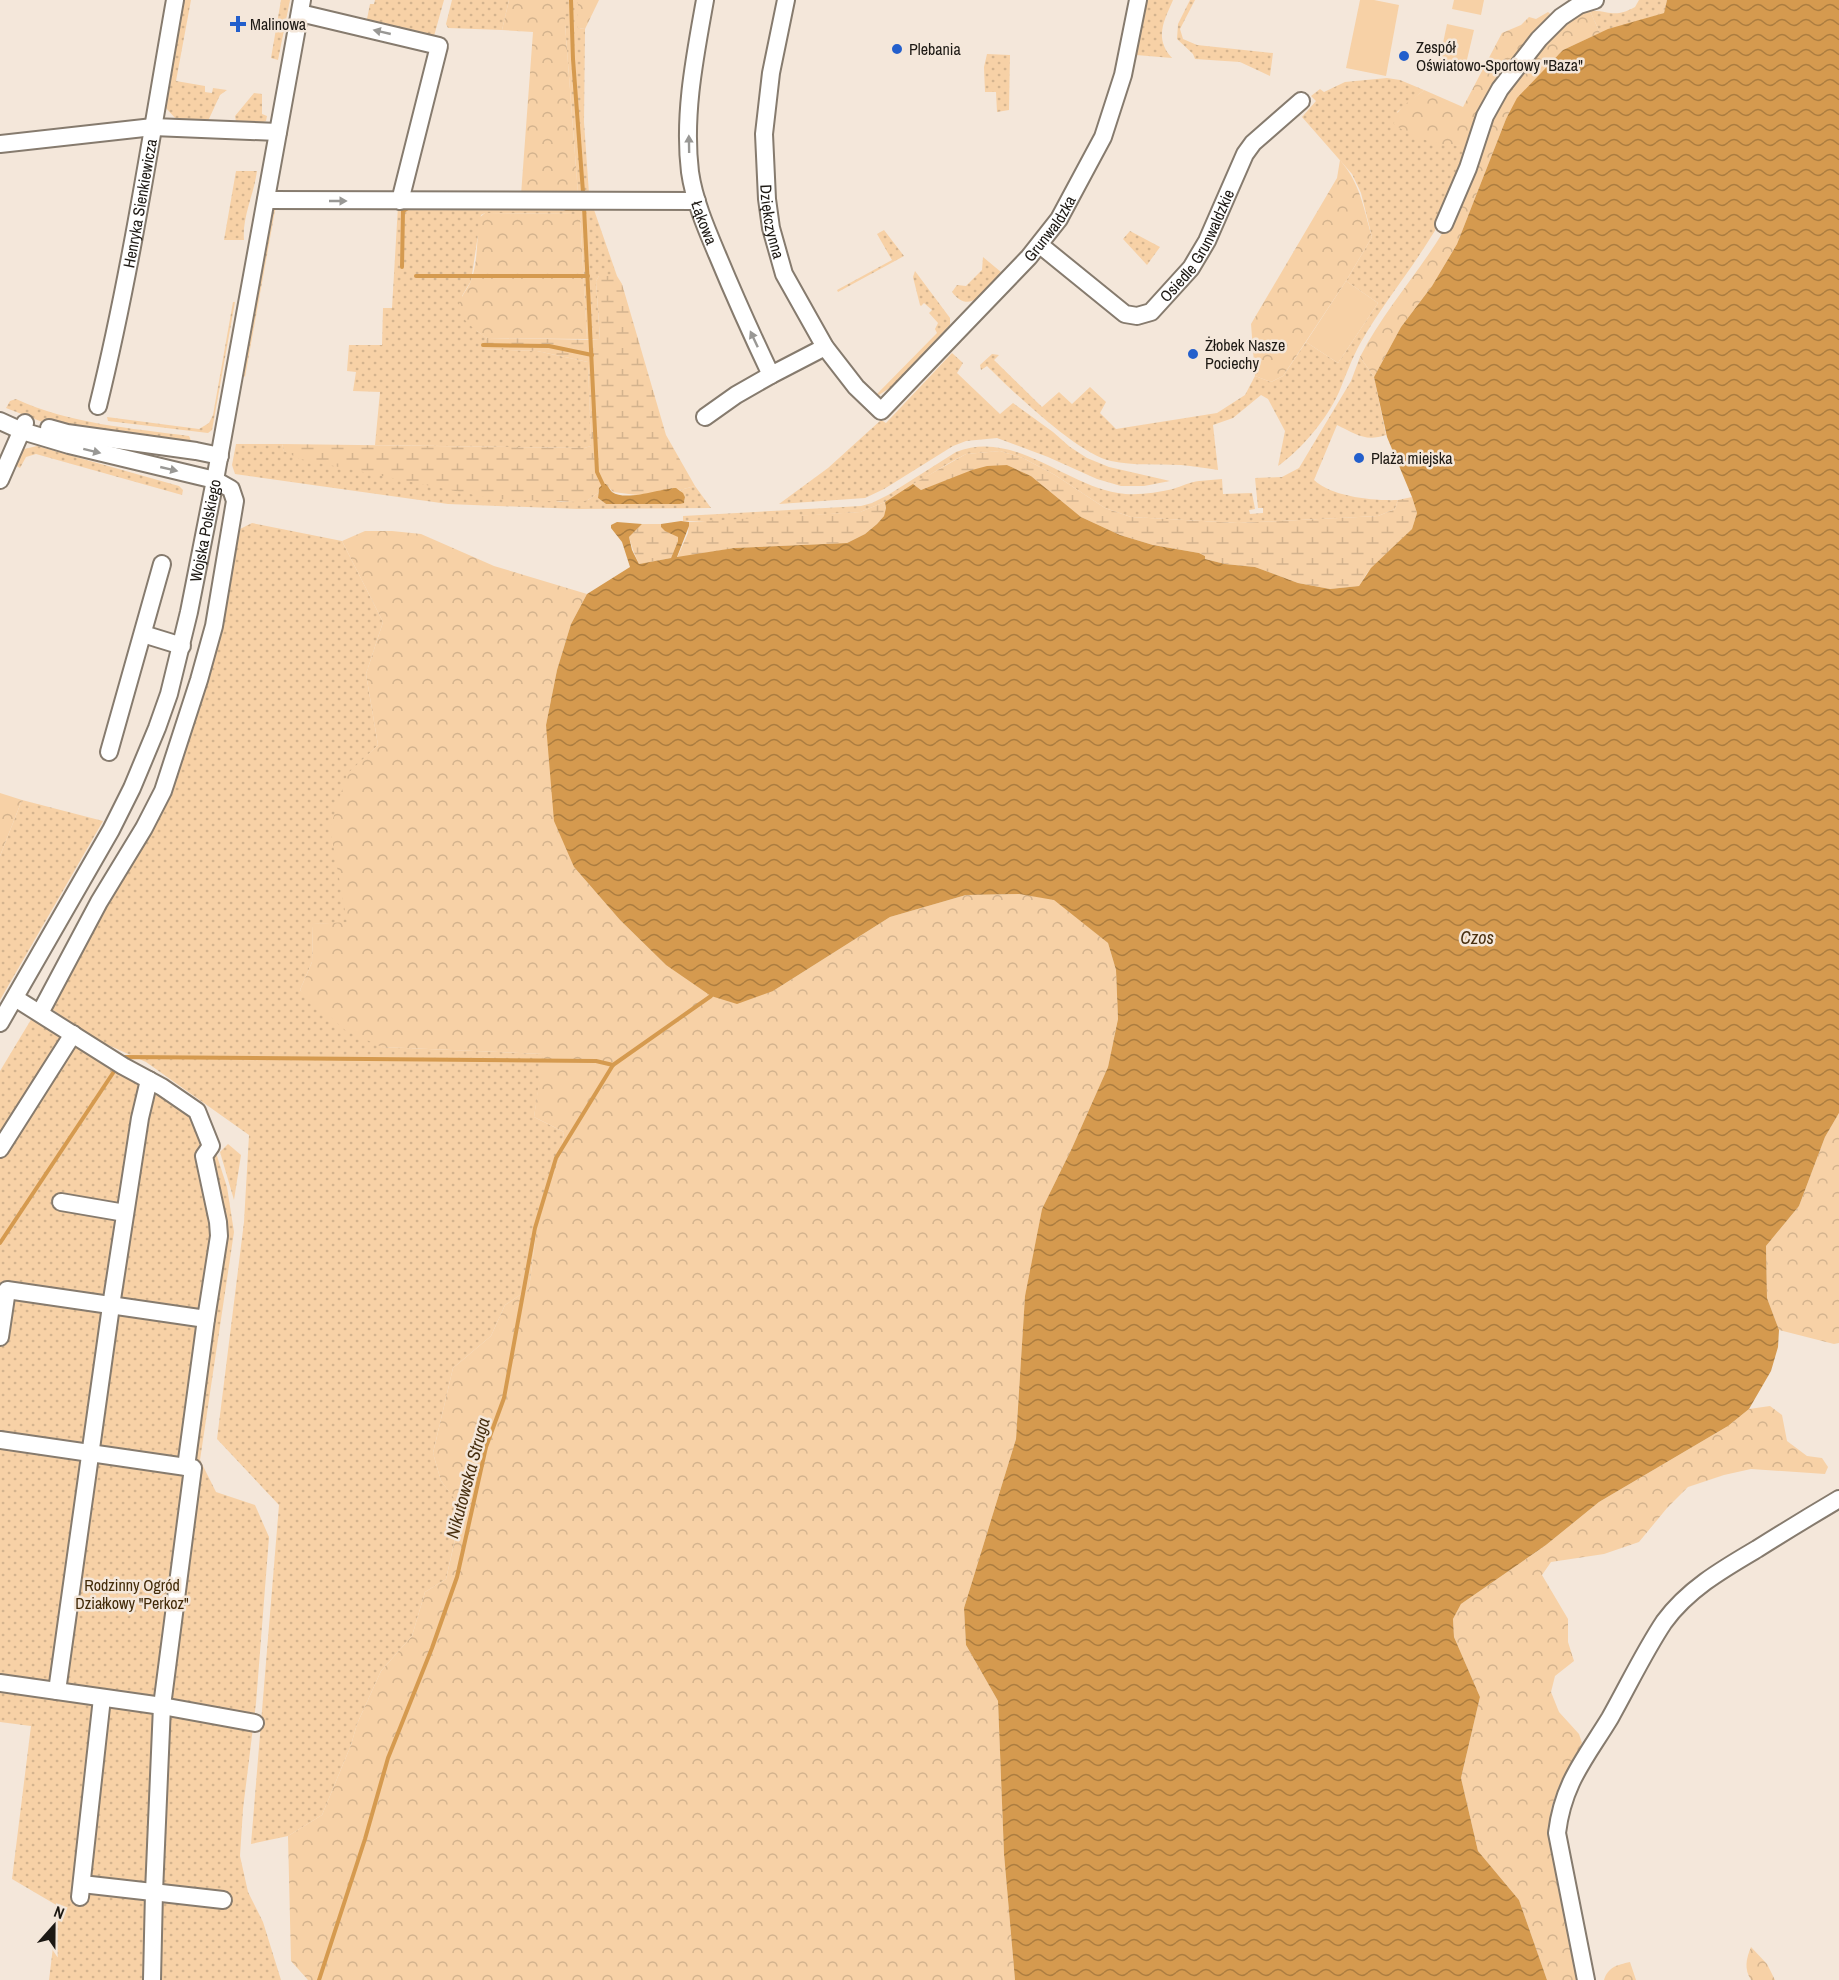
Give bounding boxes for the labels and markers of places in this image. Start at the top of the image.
place label: Malinowa [250,13,307,35]
marker: Malinowa [231,17,245,31]
place label: Zespół Oświatowo-Sportowy "Baza" [1416,36,1583,76]
place label: Plebania [909,38,961,60]
marker: Plebania [890,42,904,56]
marker: Zespół Oświatowo-Sportowy "Baza" [1397,49,1411,63]
place label: Żłobek Nasze Pociechy [1205,334,1285,374]
marker: Żłobek Nasze Pociechy [1186,347,1200,361]
place label: Plaża miejska [1371,447,1453,469]
marker: Plaża miejska [1352,451,1366,465]

